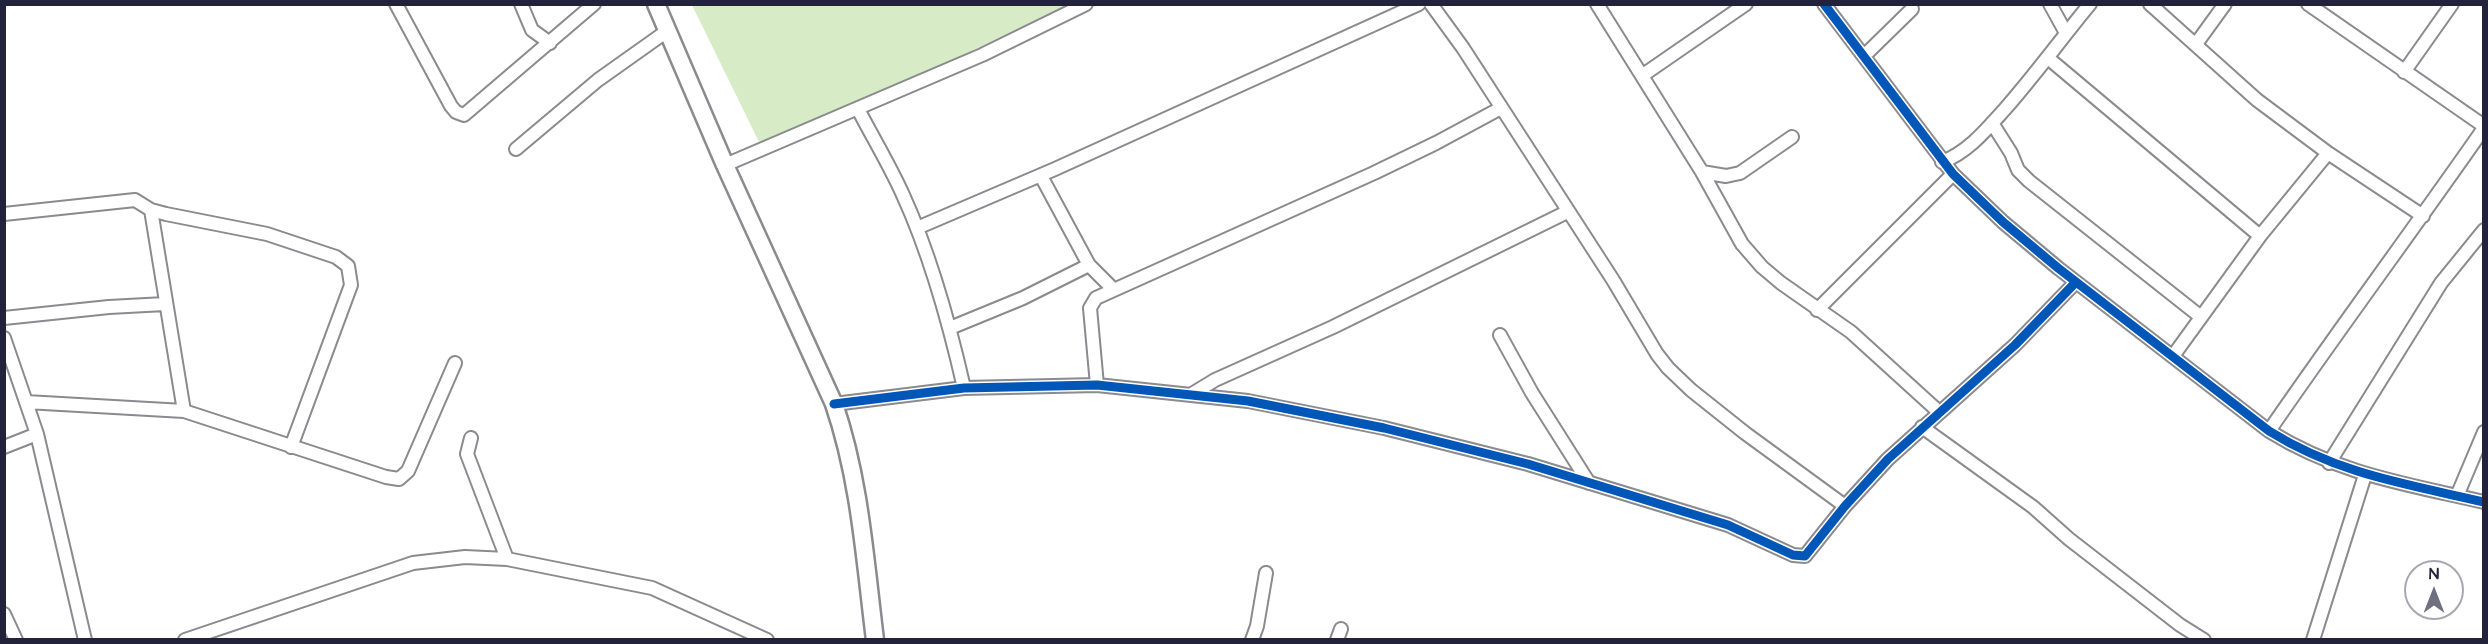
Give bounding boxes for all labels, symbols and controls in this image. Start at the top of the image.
north arrow [2404,560,2464,620]
text: N [2429,563,2439,585]

